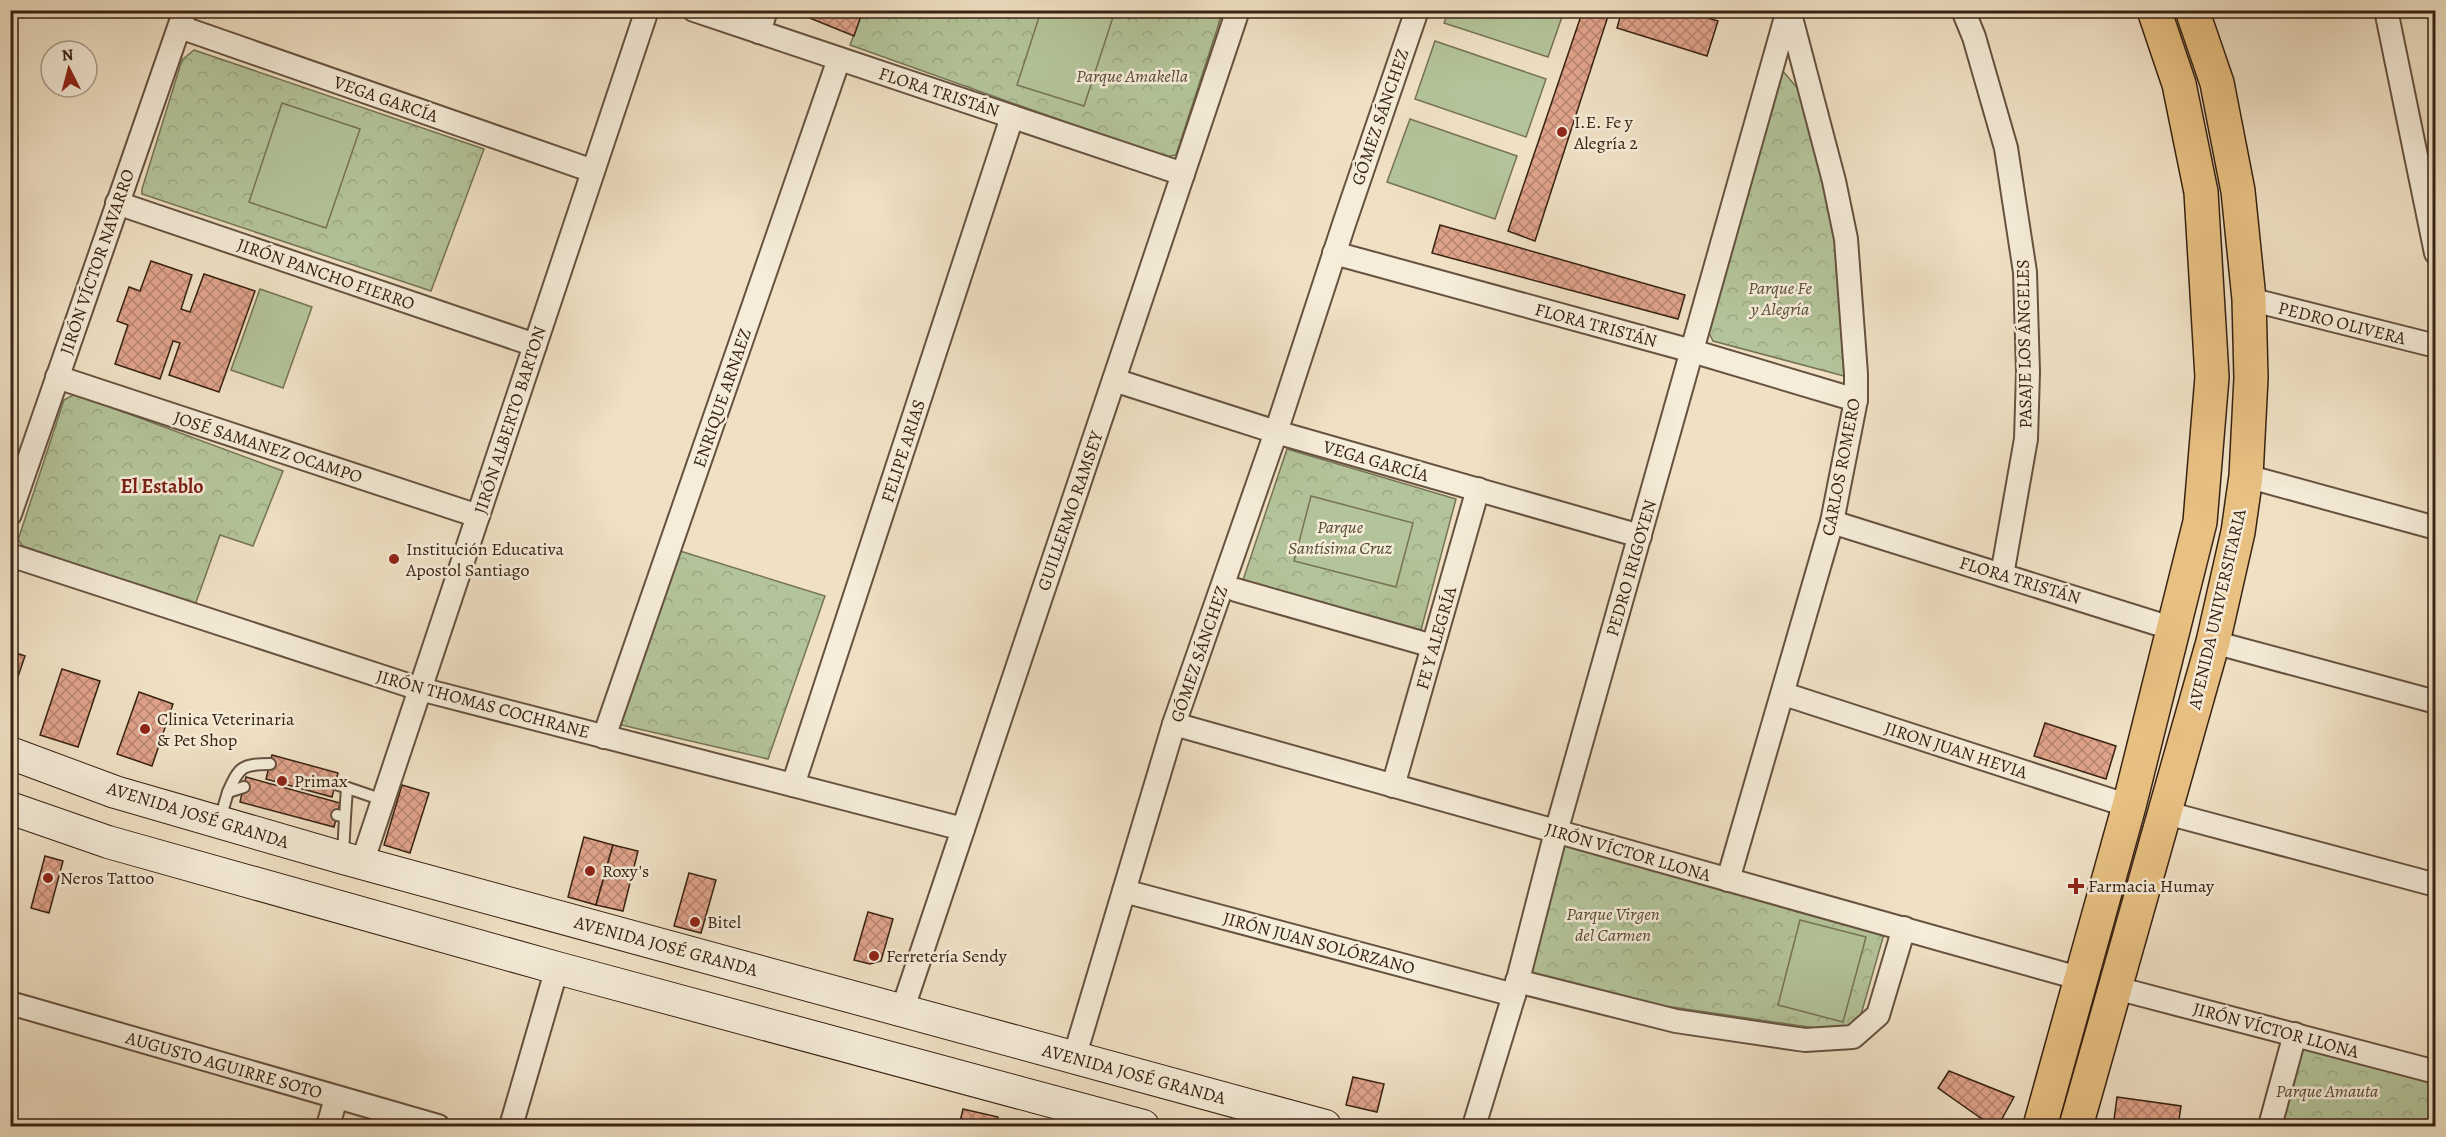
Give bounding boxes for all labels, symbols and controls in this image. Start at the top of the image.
north arrow [39,39,99,99]
text: N [61,43,75,67]
street label: GÓMEZ SÁNCHEZ [1345,46,1415,188]
street label: FLORA TRISTÁN [876,61,1002,123]
park label: Parque Amakella [1076,64,1188,88]
street label: VEGA GARCÍA [330,70,442,128]
place label: I.E. Fe y Alegría 2 [1573,110,1638,155]
marker: I.E. Fe y Alegría 2 [1555,125,1569,139]
street label: JIRÓN VÍCTOR NAVARRO [54,166,140,358]
street label: JIRÓN PANCHO FIERRO [234,232,418,316]
street label: PASAJE LOS ÁNGELES [2011,259,2037,429]
park label: Parque Fe y Alegría [1748,276,1812,321]
street label: PEDRO OLIVERA [2276,296,2409,351]
street label: FLORA TRISTÁN [1532,297,1660,353]
street label: JIRÓN ALBERTO BARTON [468,323,552,517]
street label: ENRIQUE ARNAEZ [687,325,757,471]
street label: FELIPE ARIAS [875,396,931,506]
street label: CARLOS ROMERO [1816,396,1866,538]
street label: JOSÉ SAMANEZ OCAMPO [171,405,365,489]
street label: GUILLERMO RAMSEY [1031,427,1109,594]
street label: VEGA GARCÍA [1319,434,1432,488]
district label: El Establo [121,473,203,500]
street label: PEDRO IRIGOYEN [1600,497,1662,639]
street label: AVENIDA UNIVERSITARIA [2182,506,2252,713]
park label: Parque Santísima Cruz [1288,515,1393,560]
place label: Institución Educativa Apostol Santiago [405,537,564,582]
street label: FLORA TRISTÁN [1956,550,2084,610]
marker: Institución Educativa Apostol Santiago [387,552,401,566]
street label: GÓMEZ SÁNCHEZ [1164,583,1234,725]
street label: FE Y ALEGRÍA [1410,583,1462,692]
street label: JIRÓN THOMAS COCHRANE [374,664,592,744]
place label: Clinica Veterinaria & Pet Shop [157,707,295,752]
street label: JIRON JUAN HEVIA [1881,716,2031,785]
marker: Clinica Veterinaria & Pet Shop [138,722,152,736]
place label: Primax [294,769,348,793]
marker: Primax [275,774,289,788]
street label: AVENIDA JOSÉ GRANDA [103,776,292,854]
street label: JIRÓN VÍCTOR LLONA [1543,817,1714,887]
place label: Roxy's [602,859,649,883]
marker: Roxy's [583,864,597,878]
place label: Neros Tattoo [60,866,154,890]
marker: Neros Tattoo [41,871,55,885]
place label: Farmacia Humay [2088,874,2215,898]
marker: Farmacia Humay [2069,879,2083,893]
park label: Parque Virgen del Carmen [1566,902,1660,947]
street label: JIRÓN JUAN SOLÓRZANO [1220,906,1418,980]
street label: AVENIDA JOSÉ GRANDA [571,910,761,982]
place label: Bitel [707,910,742,934]
marker: Bitel [688,915,702,929]
place label: Ferretería Sendy [886,944,1008,968]
marker: Ferretería Sendy [867,949,881,963]
street label: JIRÓN VÍCTOR LLONA [2190,996,2362,1064]
street label: AUGUSTO AGUIRRE SOTO [122,1025,325,1105]
street label: AVENIDA JOSÉ GRANDA [1039,1038,1229,1110]
park label: Parque Amauta [2276,1079,2378,1103]

